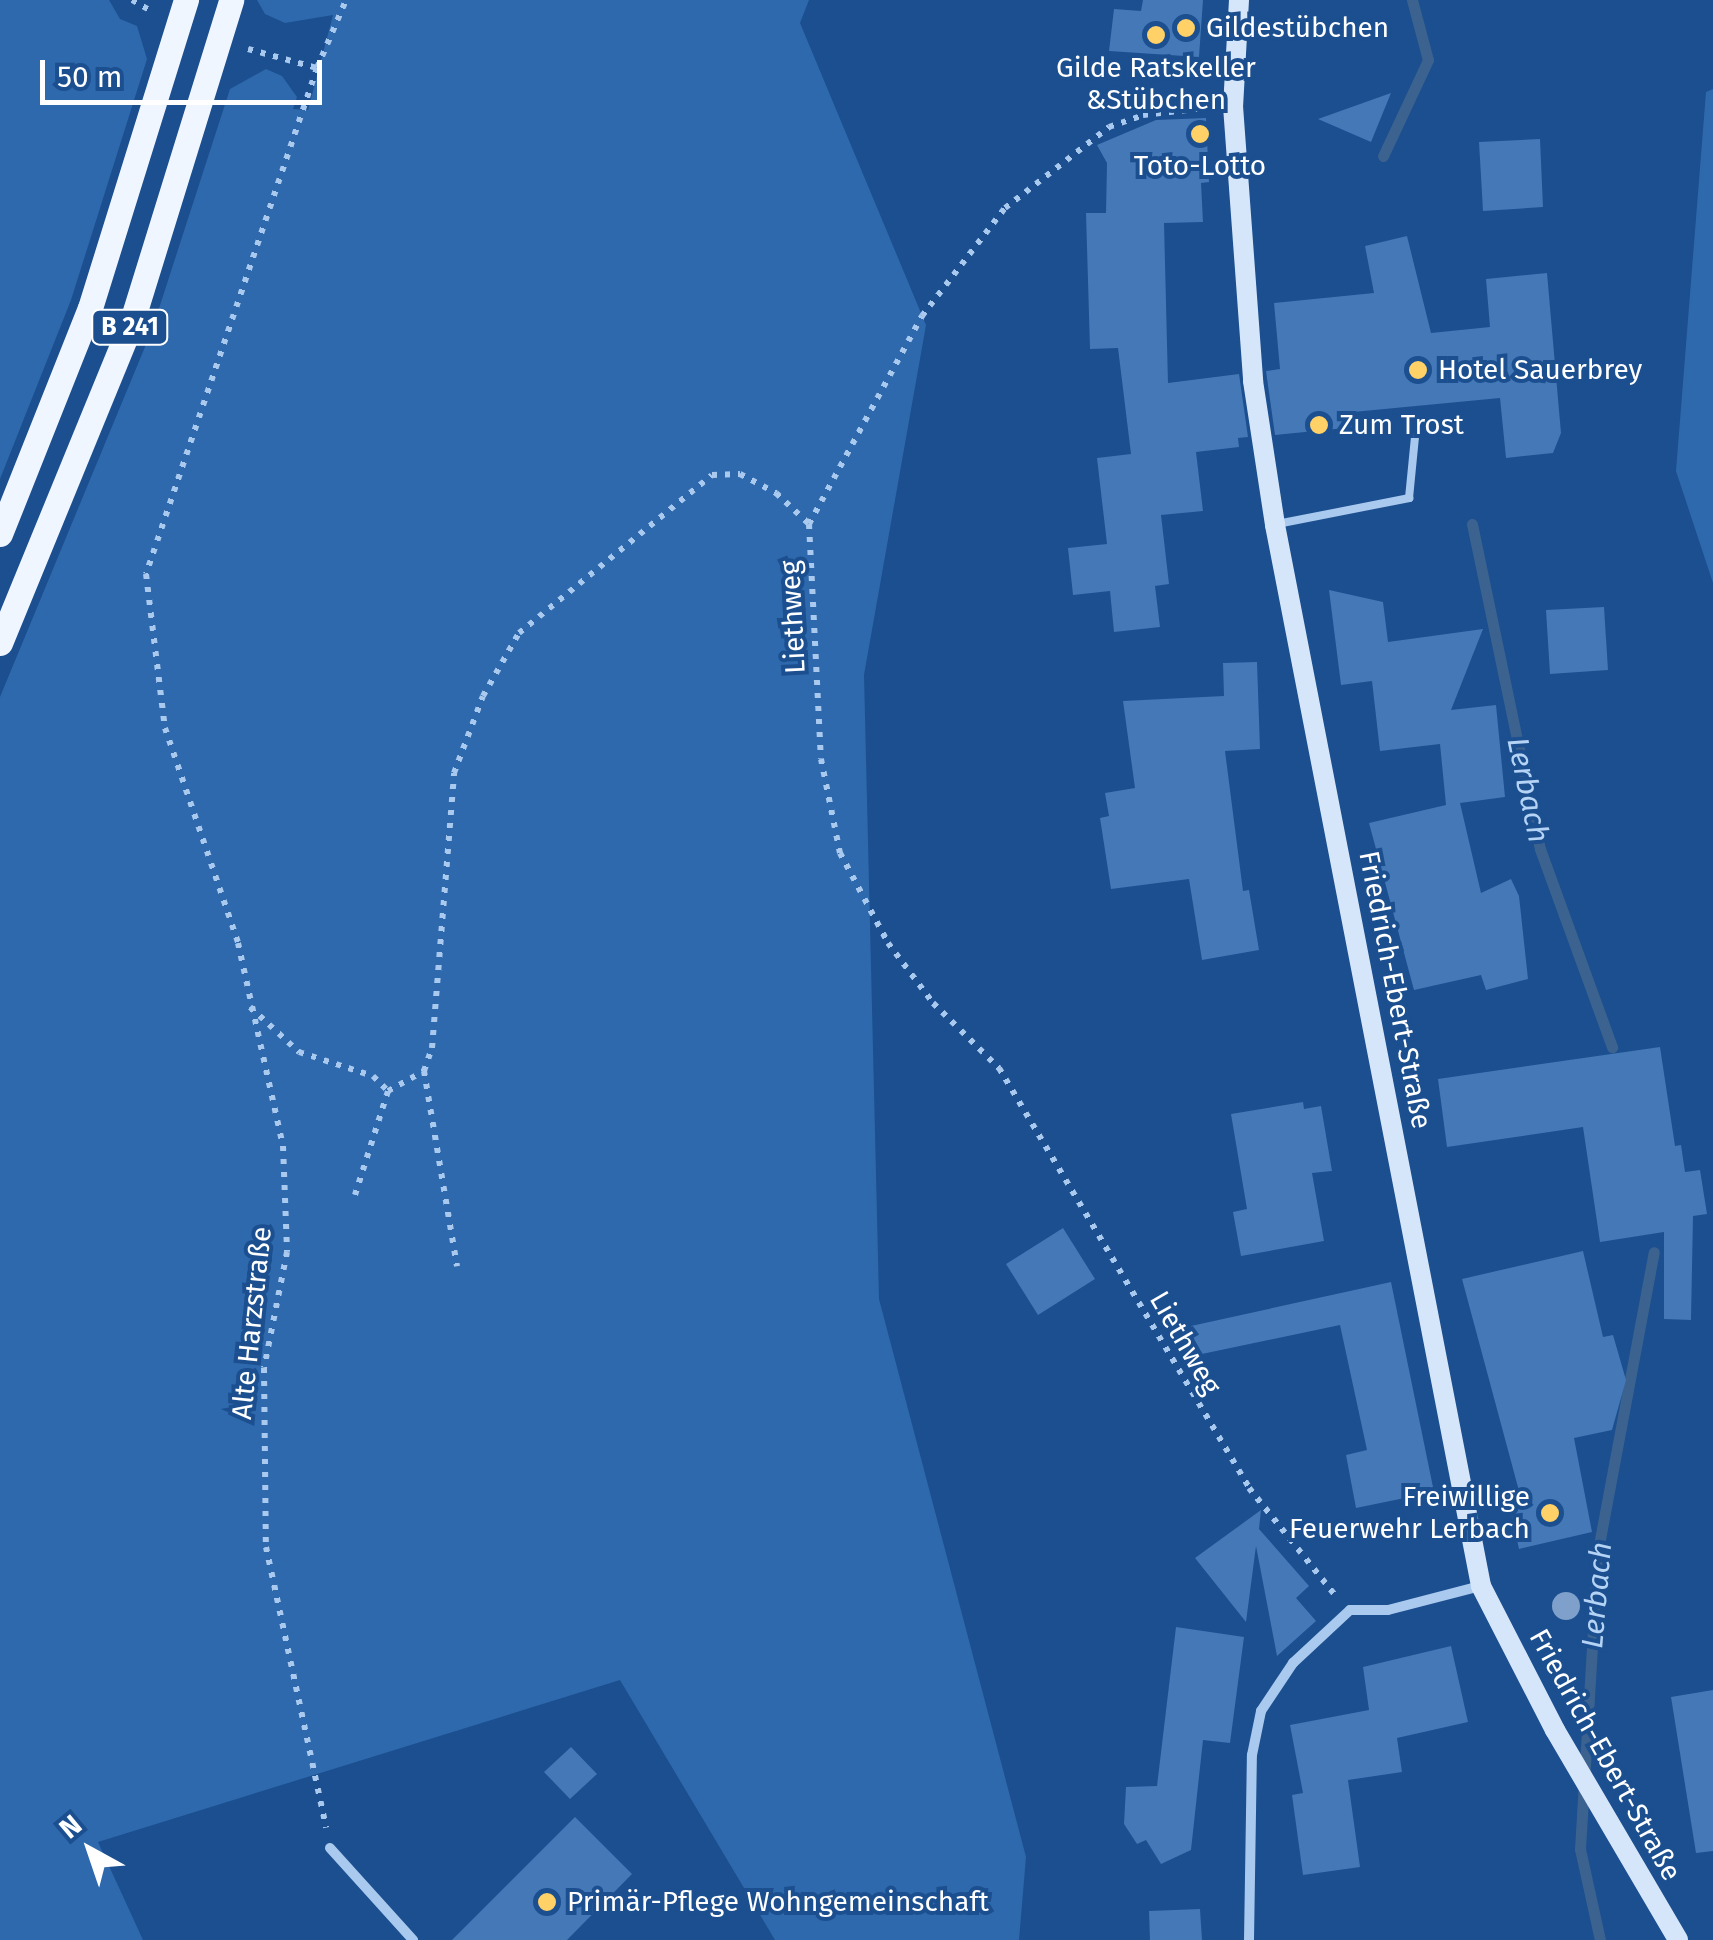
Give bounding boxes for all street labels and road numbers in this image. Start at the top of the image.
road number: B 241 [90,307,170,347]
street label: Liethweg [773,559,813,675]
street label: Friedrich-Ebert-Straße [1352,848,1438,1132]
street label: Alte Harzstraße [225,1225,279,1421]
street label: Liethweg [1142,1285,1228,1401]
street label: Friedrich-Ebert-Straße [1522,1623,1688,1887]

